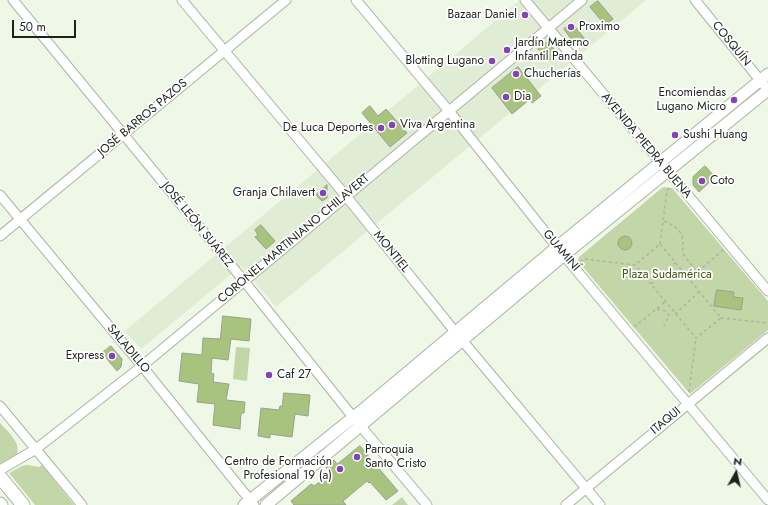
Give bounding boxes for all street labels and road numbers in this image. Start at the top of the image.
street label: COSQUÍN [709,19,753,69]
street label: JOSÉ BARROS PAZOS [95,76,191,160]
street label: AVENIDA PIEDRA BUENA [598,90,694,202]
street label: CORONEL MARTINIANO CHILAVERT [215,171,373,307]
street label: JOSÉ LEÓN SUÁREZ [158,180,236,270]
street label: GUAMINÍ [540,227,582,275]
street label: MONTIEL [370,228,412,276]
street label: SALADILLO [103,322,153,376]
street label: ITAQUI [648,404,684,438]

